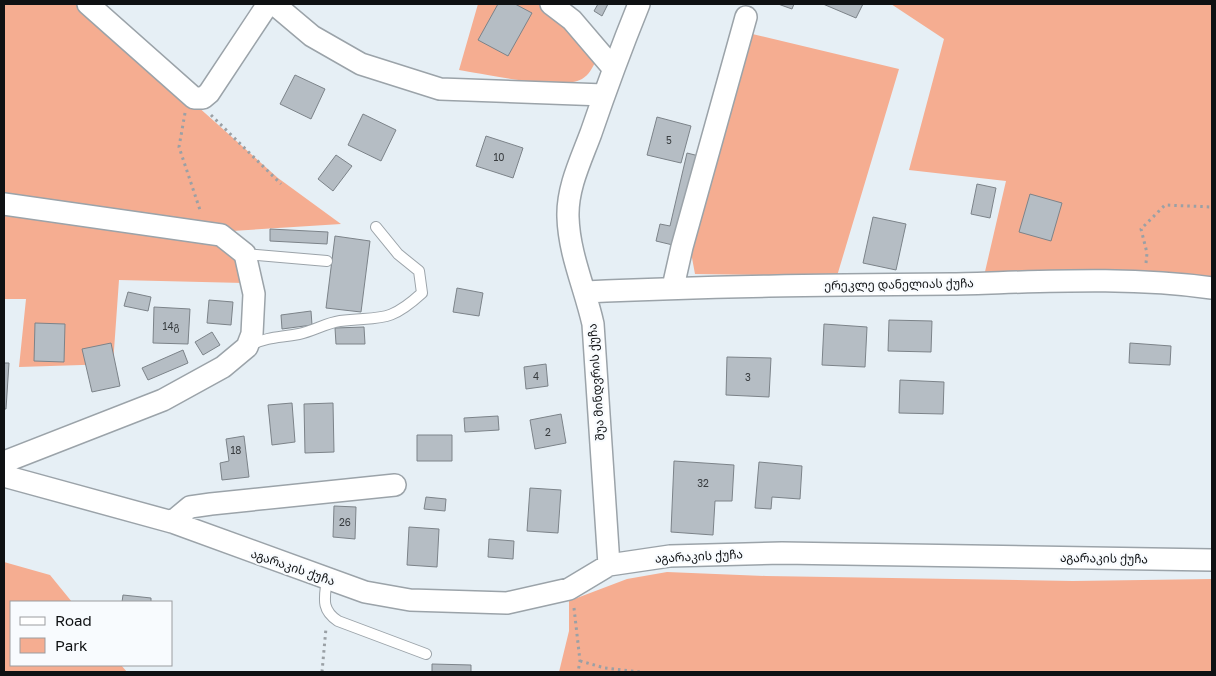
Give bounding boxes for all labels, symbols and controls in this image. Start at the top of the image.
house number: 5 [666,134,672,146]
house number: 10 [493,151,505,163]
street label: ერეკლე დანელიას ქუჩა [824,275,974,294]
house number: 14გ [163,320,179,333]
street label: შუა მინდვრის ქუჩა [584,323,609,441]
house number: 4 [533,370,539,382]
house number: 3 [745,371,751,383]
house number: 2 [545,426,551,438]
house number: 18 [231,444,241,456]
house number: 32 [697,477,709,489]
house number: 26 [339,516,351,528]
street label: აგარაკის ქუჩა [249,546,337,588]
street label: აგარაკის ქუჩა [655,546,743,566]
street label: აგარაკის ქუჩა [1060,550,1148,566]
legend [10,601,172,666]
text: Road [55,611,92,629]
text: Park [55,636,88,654]

